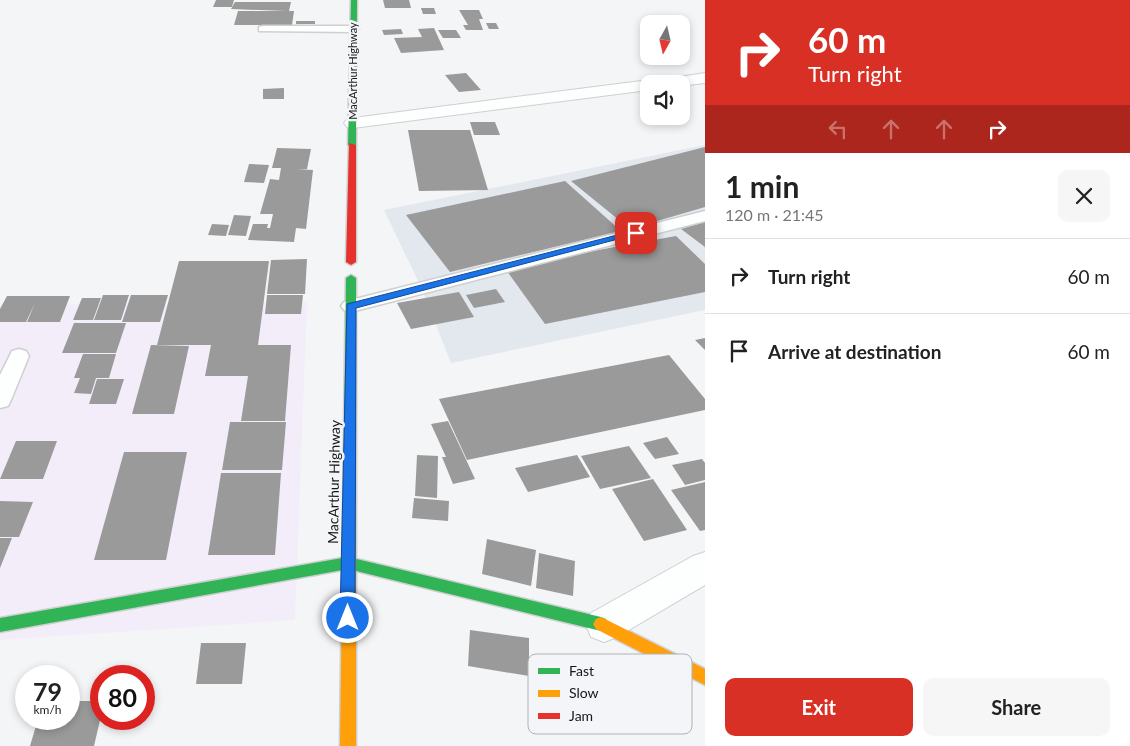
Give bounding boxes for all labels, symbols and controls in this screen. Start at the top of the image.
north arrow [640,15,690,65]
map controls [640,15,690,125]
text: 60 m [808,18,886,60]
icon: right [725,20,790,85]
street label: MacArthur Highway [346,22,359,120]
text: Turn right [808,60,902,87]
button: sound [640,75,690,125]
icon: left [824,115,852,143]
icon: ahead [877,115,905,143]
icon: ahead [930,115,958,143]
icon: right [983,115,1011,143]
text: 1 min [725,168,799,204]
button: close [1058,170,1110,222]
text: 120 m · 21:45 [725,205,824,224]
pin [615,212,657,254]
icon: arrive [622,219,650,247]
icon: right [725,262,753,290]
text: Turn right [768,265,850,288]
text: 60 m [1067,265,1110,288]
icon: arrive [725,337,753,365]
text: Arrive at destination [768,340,941,363]
text: 60 m [1067,340,1110,363]
street label: MacArthur Highway [324,419,343,544]
position arrow [321,591,373,643]
legend [528,654,692,734]
text: Fast [569,662,594,679]
speed limit sign: 80 [90,665,155,730]
text: 79 [33,676,62,706]
button: Exit [725,678,913,736]
button: Share [923,678,1110,736]
text: Slow [569,684,599,701]
text: km/h [33,702,62,717]
text: Jam [569,707,593,724]

